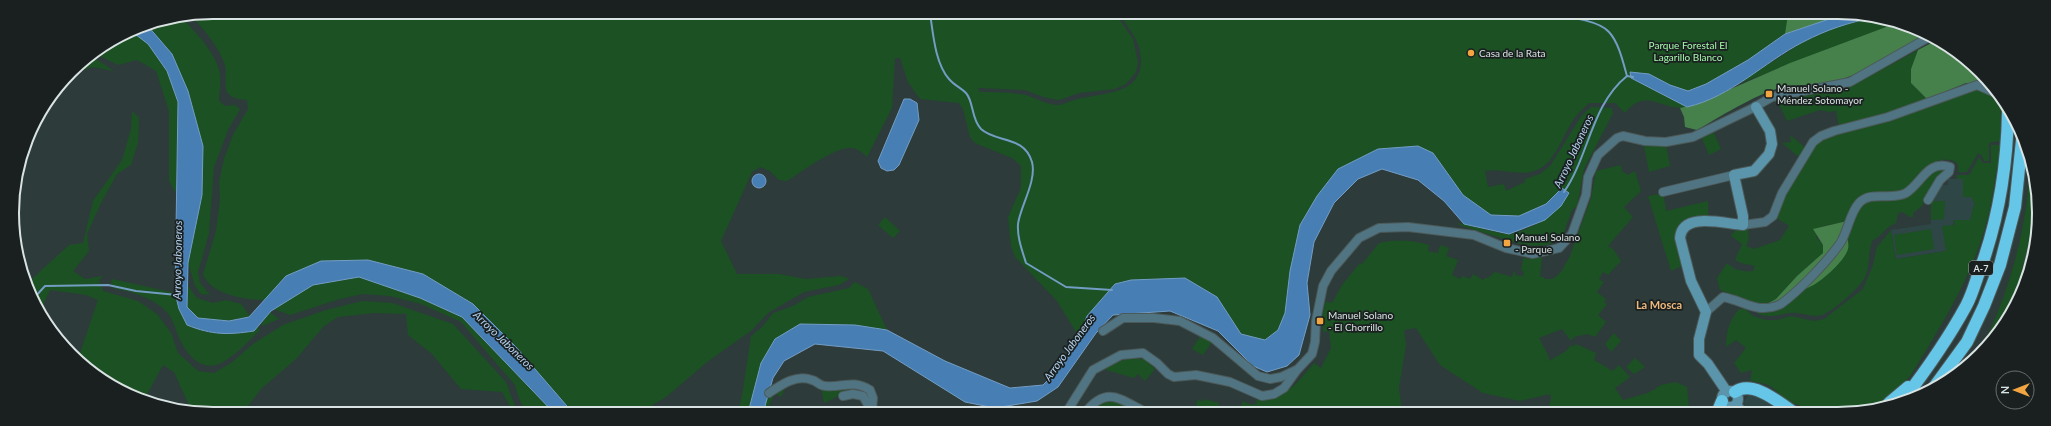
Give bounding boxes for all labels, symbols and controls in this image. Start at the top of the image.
park label: Parque Forestal El Lagarillo Blanco [1649,39,1727,63]
place label: Casa de la Rata [1479,47,1546,59]
marker: Casa de la Rata [1466,48,1476,58]
place label: Manuel Solano - Méndez Sotomayor [1777,82,1863,106]
marker: Manuel Solano - Méndez Sotomayor [1764,89,1774,99]
water label: Arroyo Jaboneros [1550,112,1596,190]
water label: Arroyo Jaboneros [170,220,184,301]
place label: Manuel Solano - Parque [1515,231,1580,255]
marker: Manuel Solano - Parque [1502,238,1512,248]
road number: A-7 [1969,261,1993,275]
district label: La Mosca [1636,298,1682,311]
water label: Arroyo Jaboneros [470,307,537,373]
place label: Manuel Solano - El Chorrillo [1328,309,1393,333]
water label: Arroyo Jaboneros [1040,311,1098,384]
marker: Manuel Solano - El Chorrillo [1315,316,1325,326]
north arrow [1995,370,2035,410]
text: N [1998,386,2011,394]

